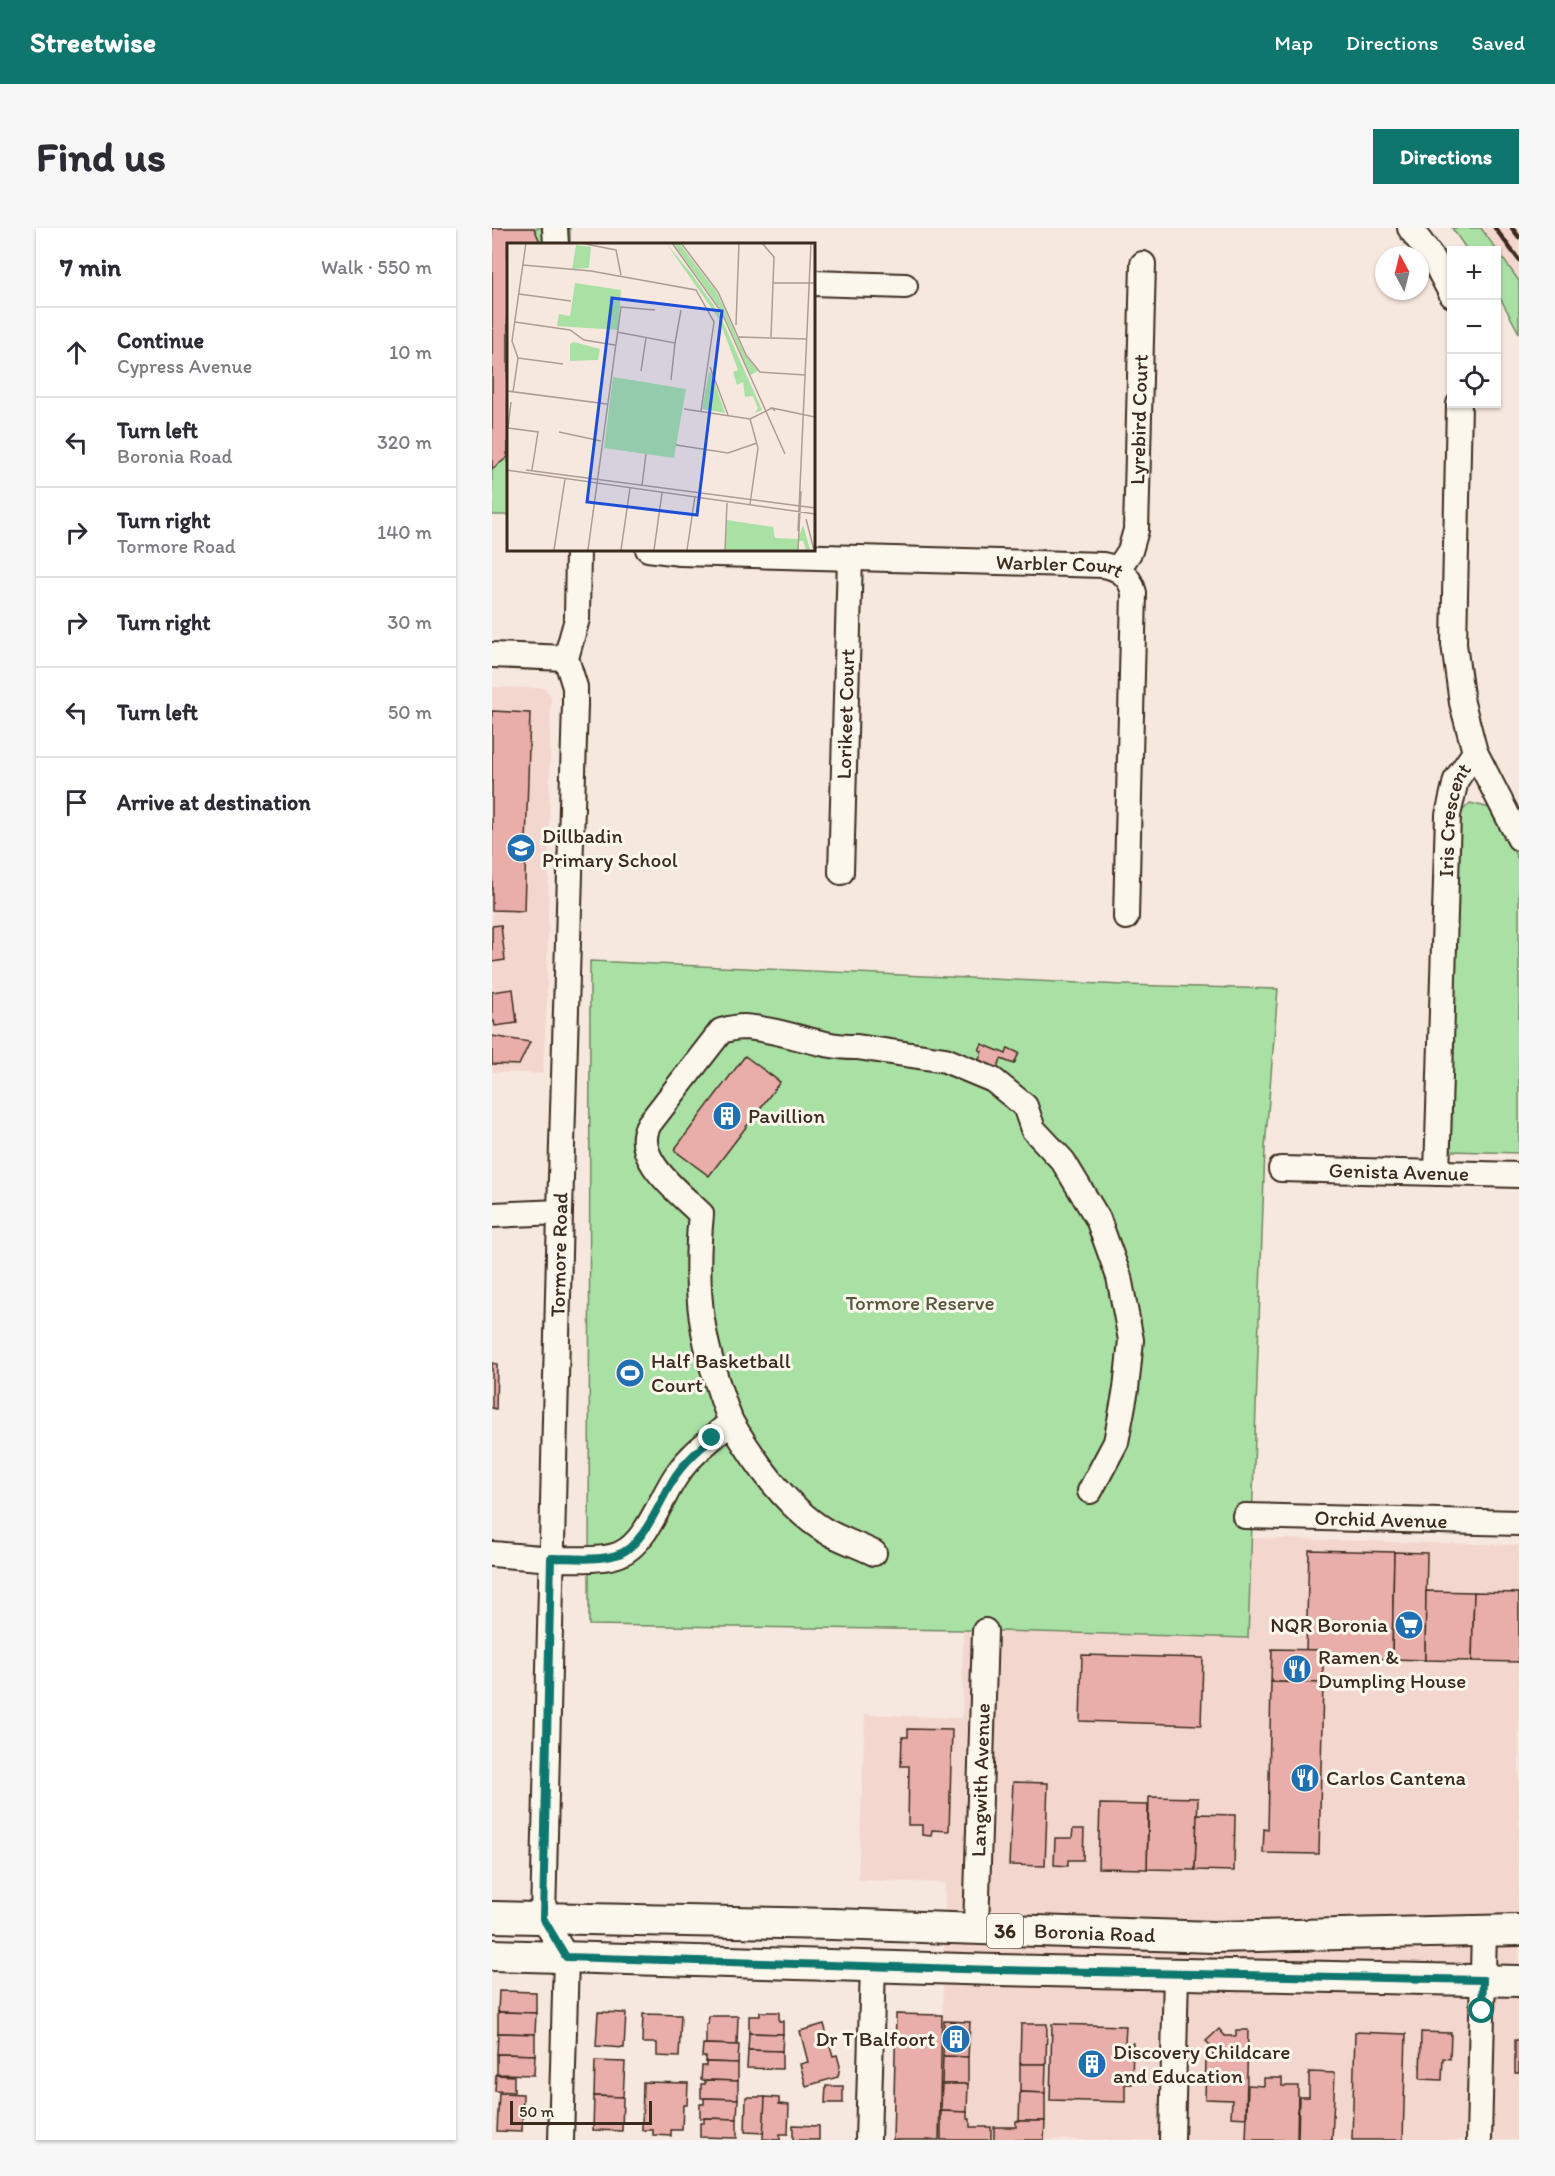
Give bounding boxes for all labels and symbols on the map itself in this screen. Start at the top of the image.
inset map [507,243,814,550]
north arrow [1375,246,1429,300]
street label: Lyrebird Court [1124,354,1153,485]
street label: Warbler Court [995,549,1129,583]
street label: Lorikeet Court [831,648,859,780]
street label: Iris Crescent [1433,758,1476,878]
place label: Dillbadin Primary School [542,823,678,872]
school or university icon: Dillbadin Primary School [505,832,537,864]
building icon: Pavillion [711,1100,743,1132]
place label: Pavillion [748,1103,825,1128]
street label: Genista Avenue [1328,1157,1469,1186]
street label: Tormore Road [544,1191,573,1317]
park label: Tormore Reserve [845,1290,995,1315]
place label: Half Basketball Court [651,1348,791,1397]
sports icon: Half Basketball Court [614,1357,646,1389]
route end [698,1424,724,1450]
street label: Orchid Avenue [1314,1505,1448,1533]
supermarket icon: NQR Boronia [1393,1609,1425,1641]
place label: NQR Boronia [1270,1612,1388,1637]
place label: Ramen & Dumpling House [1318,1644,1466,1693]
restaurant icon: Ramen & Dumpling House [1281,1653,1313,1685]
street label: Langwith Avenue [965,1703,995,1857]
restaurant icon: Carlos Cantena [1289,1762,1321,1794]
place label: Carlos Cantena [1326,1765,1466,1790]
road number: 36 [987,1914,1023,1948]
street label: Boronia Road [1034,1918,1156,1947]
route start [1468,1997,1494,2023]
building icon: Dr T Balfoort [940,2023,972,2055]
place label: Dr T Balfoort [815,2026,935,2051]
place label: Discovery Childcare and Education [1113,2039,1290,2088]
building icon: Discovery Childcare and Education [1076,2048,1108,2080]
scale bar [510,2098,652,2126]

